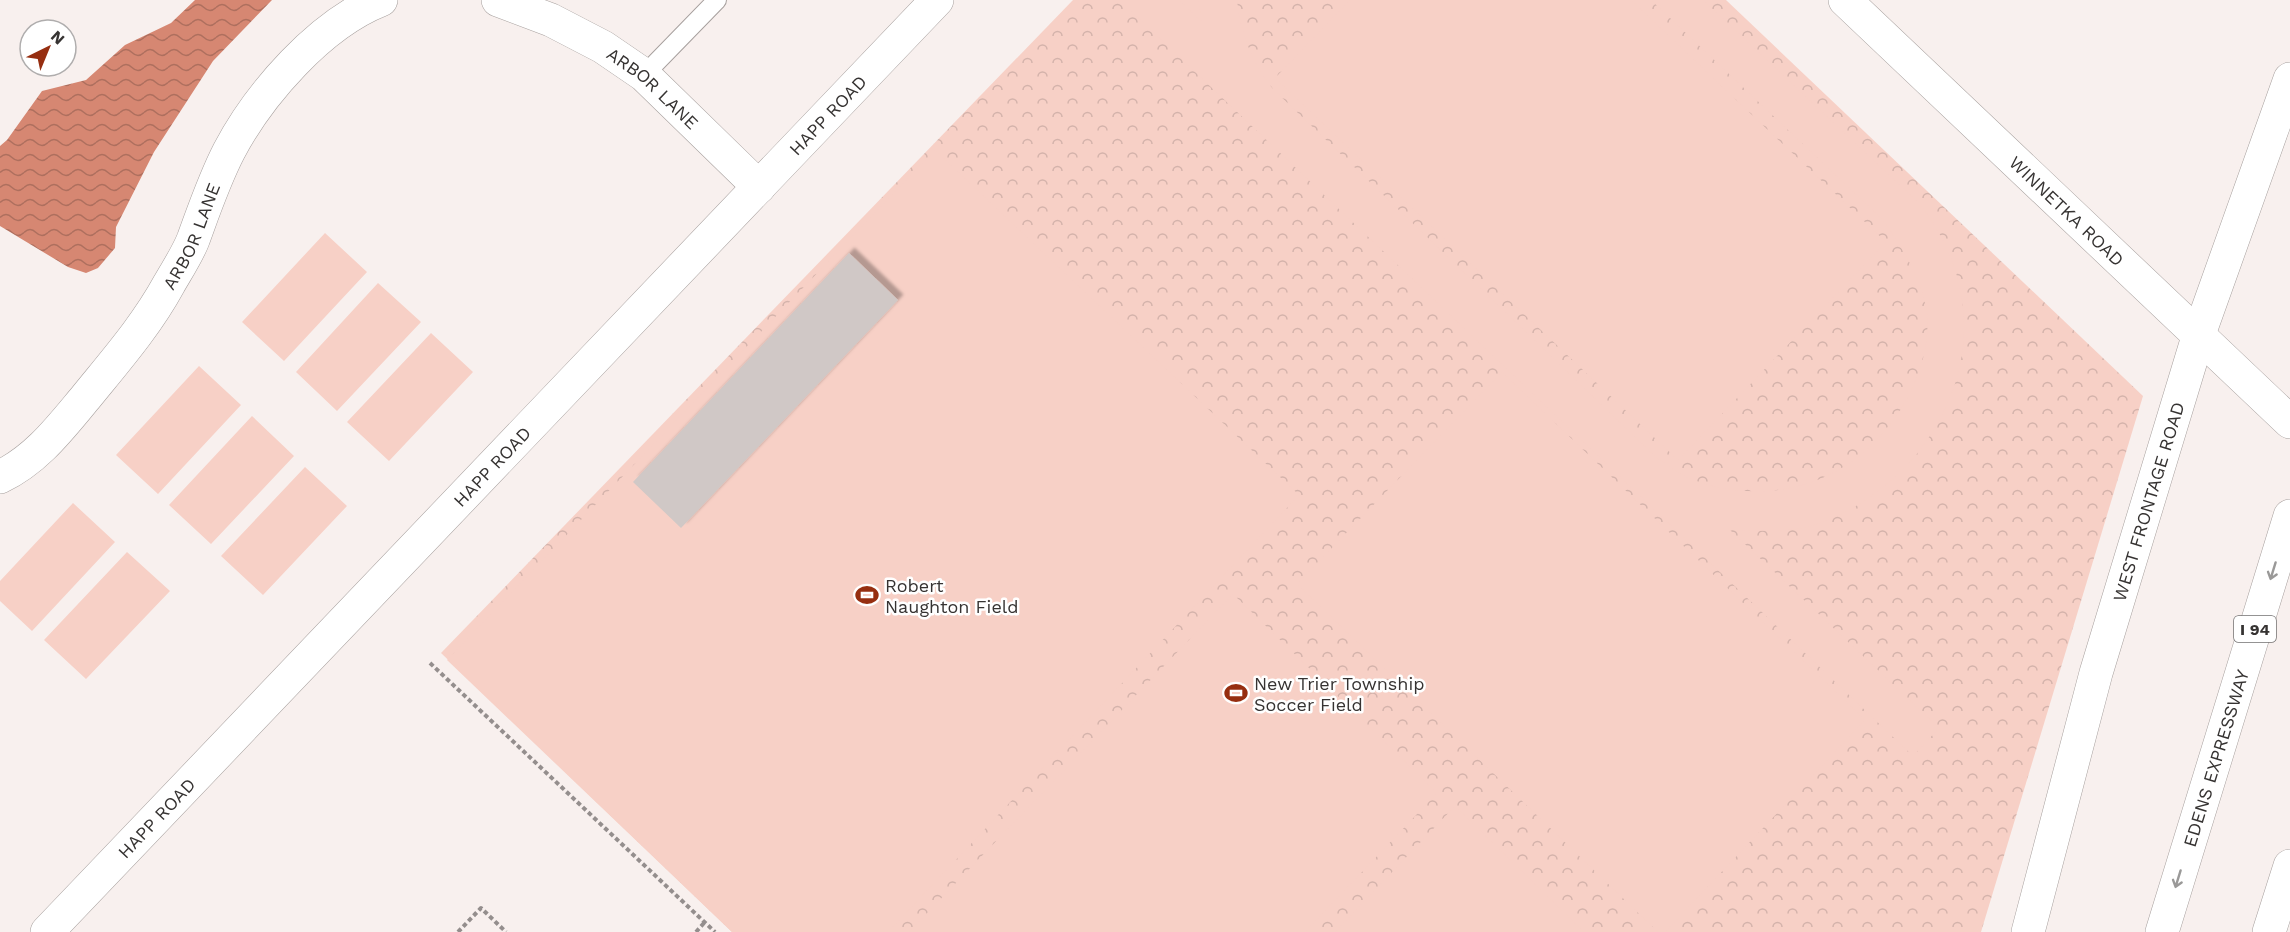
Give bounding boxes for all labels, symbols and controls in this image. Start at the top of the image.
north arrow [18,18,78,78]
text: N [47,26,69,48]
street label: ARBOR LANE [603,43,703,133]
street label: HAPP ROAD [784,70,870,159]
street label: WINNETKA ROAD [2005,151,2129,270]
street label: ARBOR LANE [158,180,224,293]
street label: WEST FRONTAGE ROAD [2108,399,2188,604]
street label: HAPP ROAD [449,422,535,511]
one-way arrow [2267,561,2278,580]
place label: Robert Naughton Field [885,575,1019,617]
sports icon: Robert Naughton Field [854,582,880,608]
road number: I 94 [2234,616,2276,642]
street label: EDENS EXPRESSWAY [2178,666,2253,849]
place label: New Trier Township Soccer Field [1254,673,1425,715]
sports icon: New Trier Township Soccer Field [1223,680,1249,706]
street label: HAPP ROAD [113,773,199,862]
one-way arrow [2172,869,2183,888]

